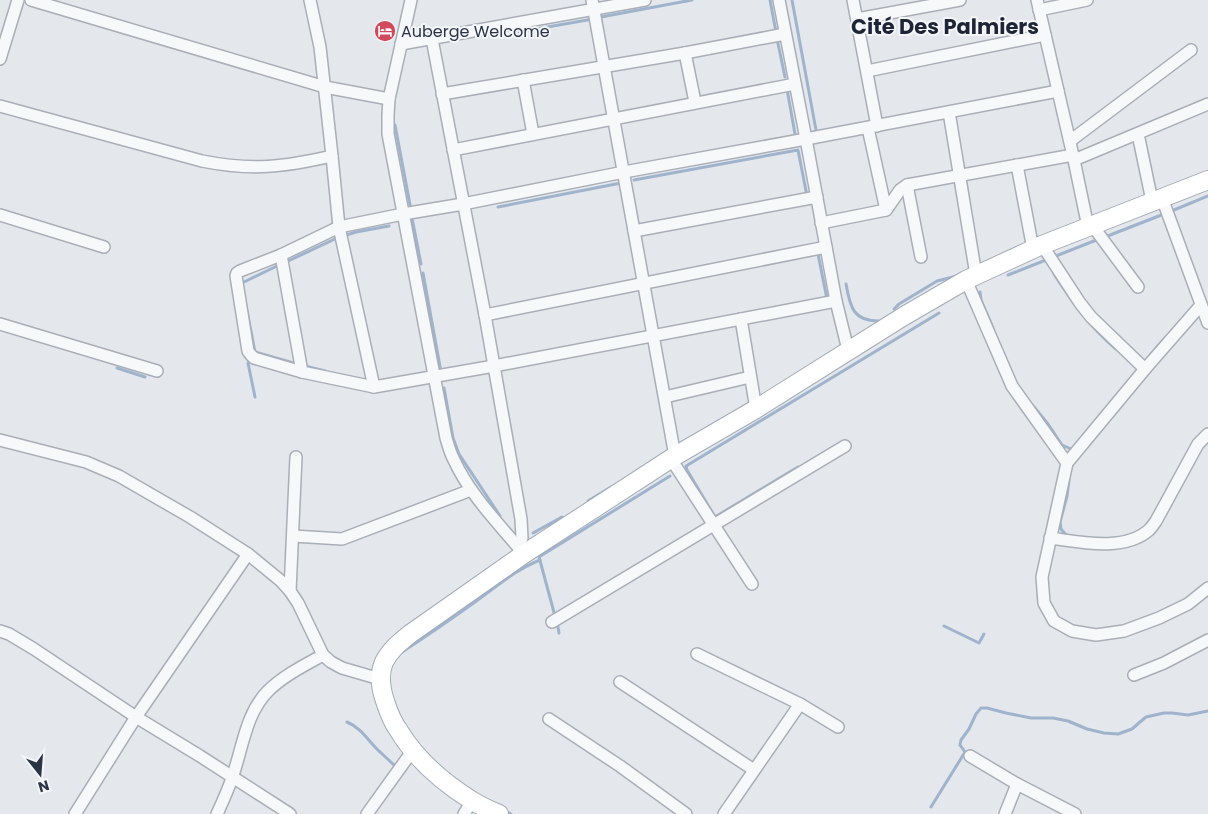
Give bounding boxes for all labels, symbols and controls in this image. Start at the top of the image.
district label: Cité Des Palmiers [851,12,1039,41]
hotel icon: Auberge Welcome [373,19,397,43]
place label: Auberge Welcome [401,20,550,43]
north arrow [15,749,65,799]
text: N [36,775,52,798]

